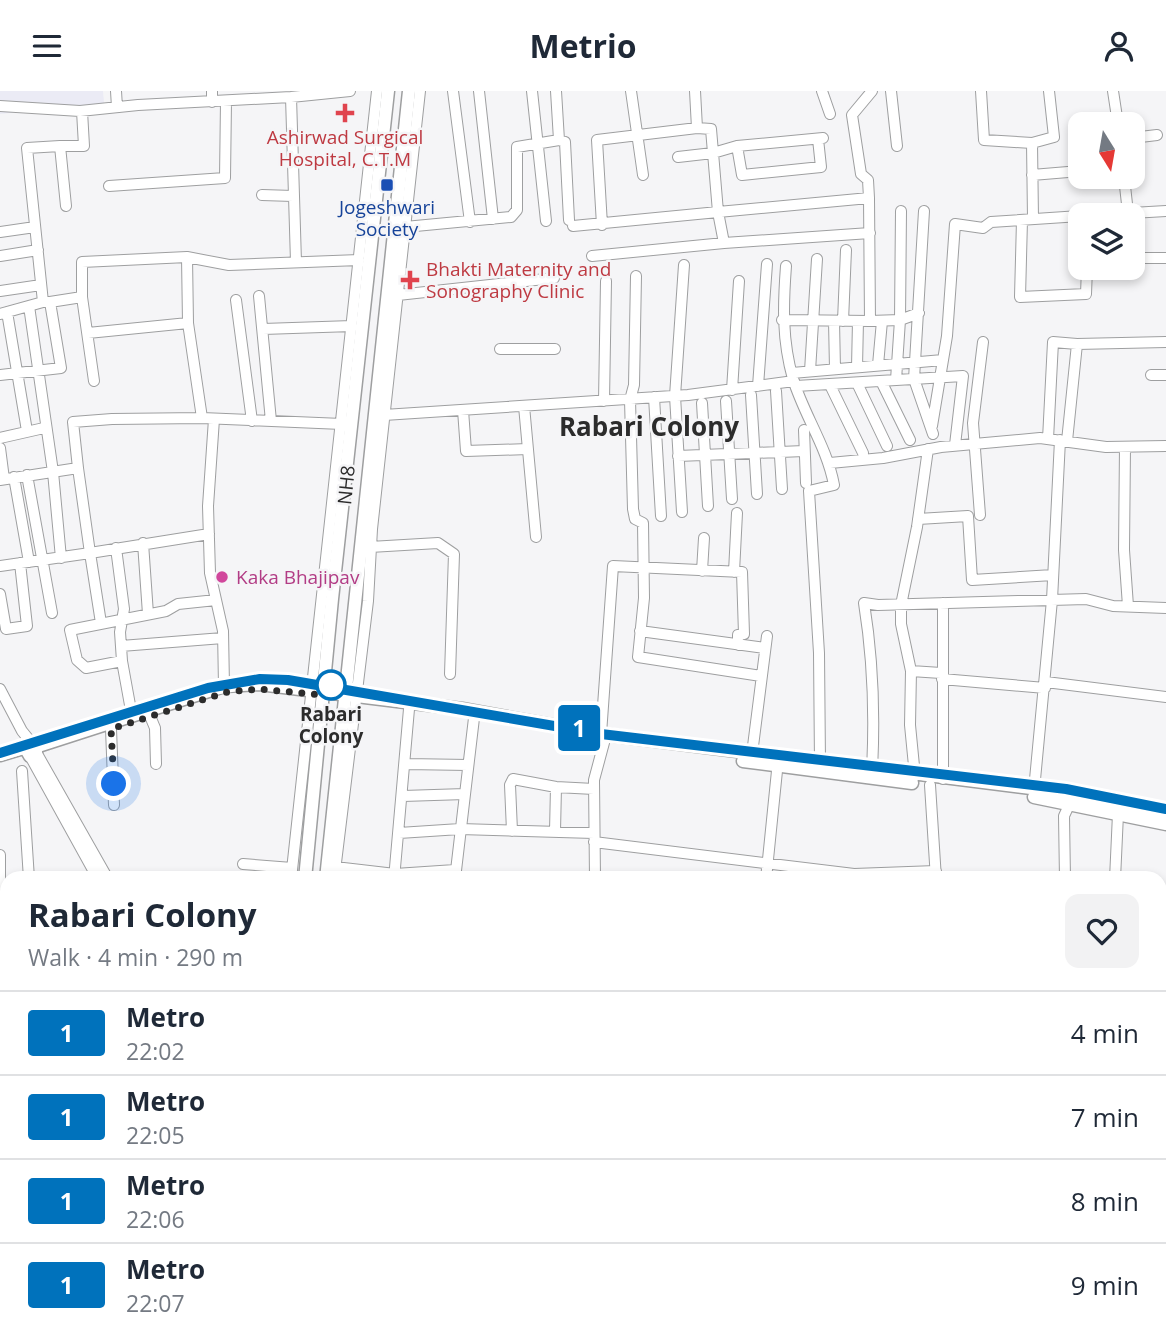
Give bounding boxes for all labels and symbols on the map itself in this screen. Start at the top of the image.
marker: Ashirwad Surgical Hospital, C.T.M [335,103,355,123]
north arrow [1068,112,1144,189]
place label: Ashirwad Surgical Hospital, C.T.M [267,124,423,172]
marker: Jogeshwari Society [379,177,395,193]
place label: Jogeshwari Society [337,194,435,242]
place label: Bhakti Maternity and Sonography Clinic [426,256,611,304]
marker: Bhakti Maternity and Sonography Clinic [400,270,420,290]
district label: Rabari Colony [559,408,739,444]
street label: NH8 [331,464,361,506]
place label: Kaka Bhajipav [236,564,360,590]
marker: Kaka Bhajipav [214,569,230,585]
marker: Rabari Colony [316,670,346,700]
place label: Rabari Colony [299,701,364,749]
line badge: 1 [556,705,602,751]
your location [96,766,131,801]

